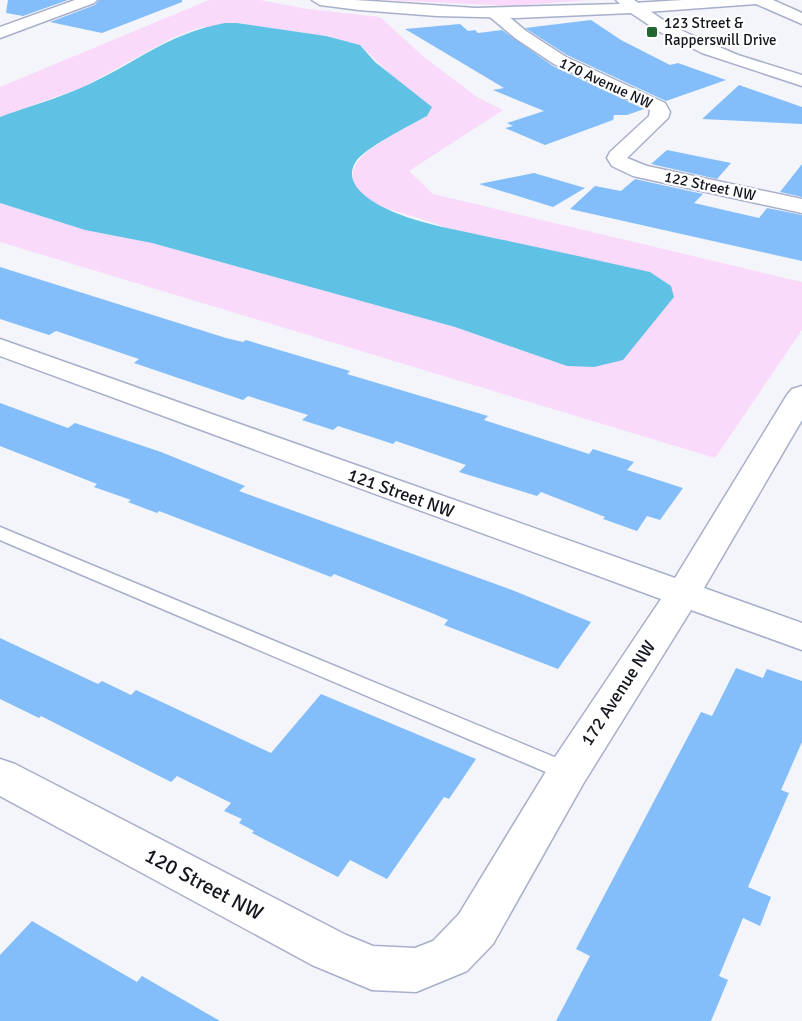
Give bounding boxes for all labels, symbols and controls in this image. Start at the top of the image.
place label: 123 Street & Rapperswill Drive [664,14,777,49]
marker: 123 Street & Rapperswill Drive [645,25,659,39]
street label: 170 Avenue NW [557,54,656,113]
street label: 122 Street NW [663,168,758,205]
street label: 121 Street NW [345,464,457,522]
street label: 172 Avenue NW [576,636,660,750]
street label: 120 Street NW [140,842,268,926]

